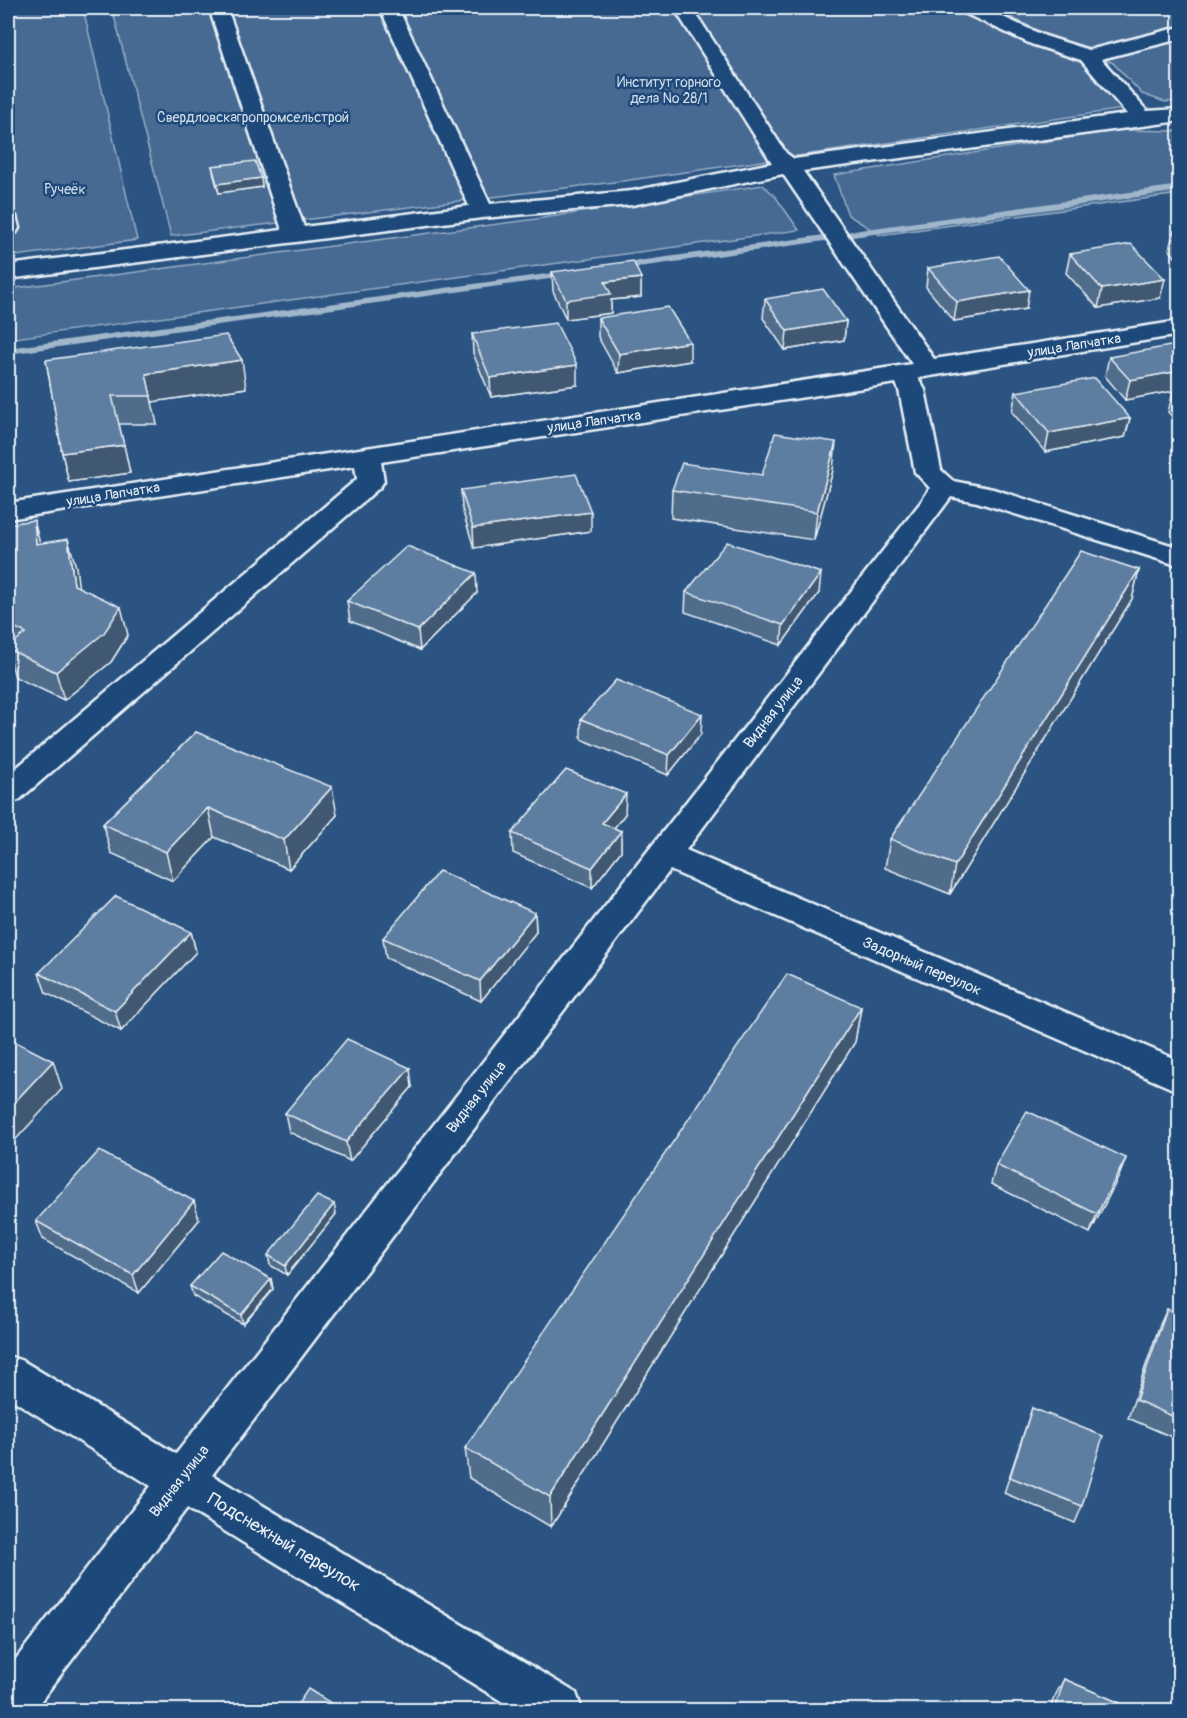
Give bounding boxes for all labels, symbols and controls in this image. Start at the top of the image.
park label: Институт горного дела № 28/1 [617,74,722,107]
park label: Свердловскагропромсельстрой [157,109,349,126]
park label: Ручеёк [44,181,86,198]
street label: улица Лапчатка [1025,330,1122,361]
street label: улица Лапчатка [545,407,642,437]
street label: улица Лапчатка [64,479,161,510]
street label: Видная улица [739,672,807,752]
street label: Задорный переулок [860,933,984,1000]
street label: Видная улица [442,1057,510,1137]
street label: Видная улица [145,1441,213,1521]
street label: Подснежный переулок [203,1488,364,1597]

